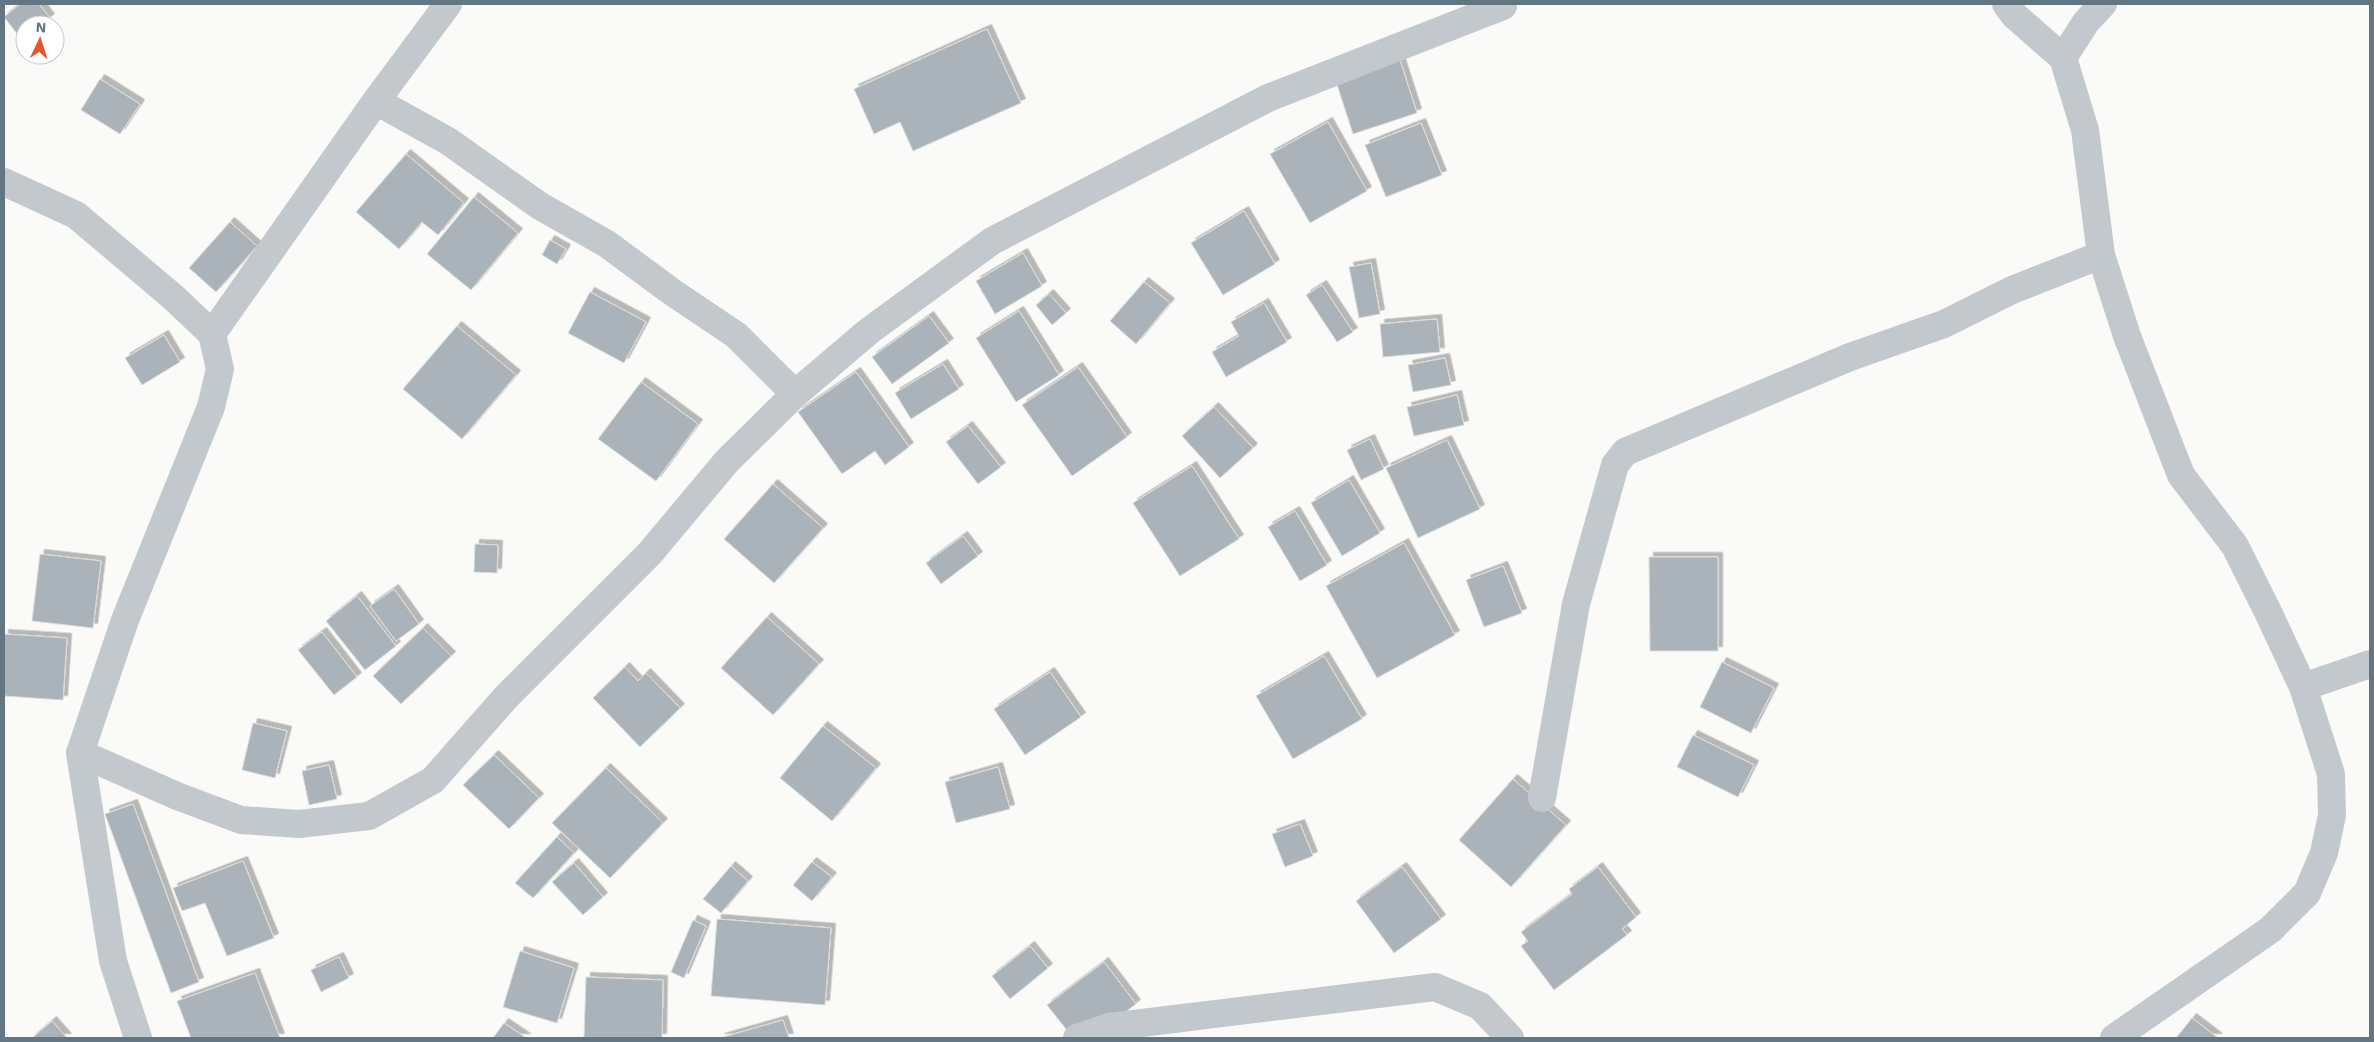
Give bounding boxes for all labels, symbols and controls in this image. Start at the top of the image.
north arrow [15,15,65,65]
text: N [35,19,47,35]

